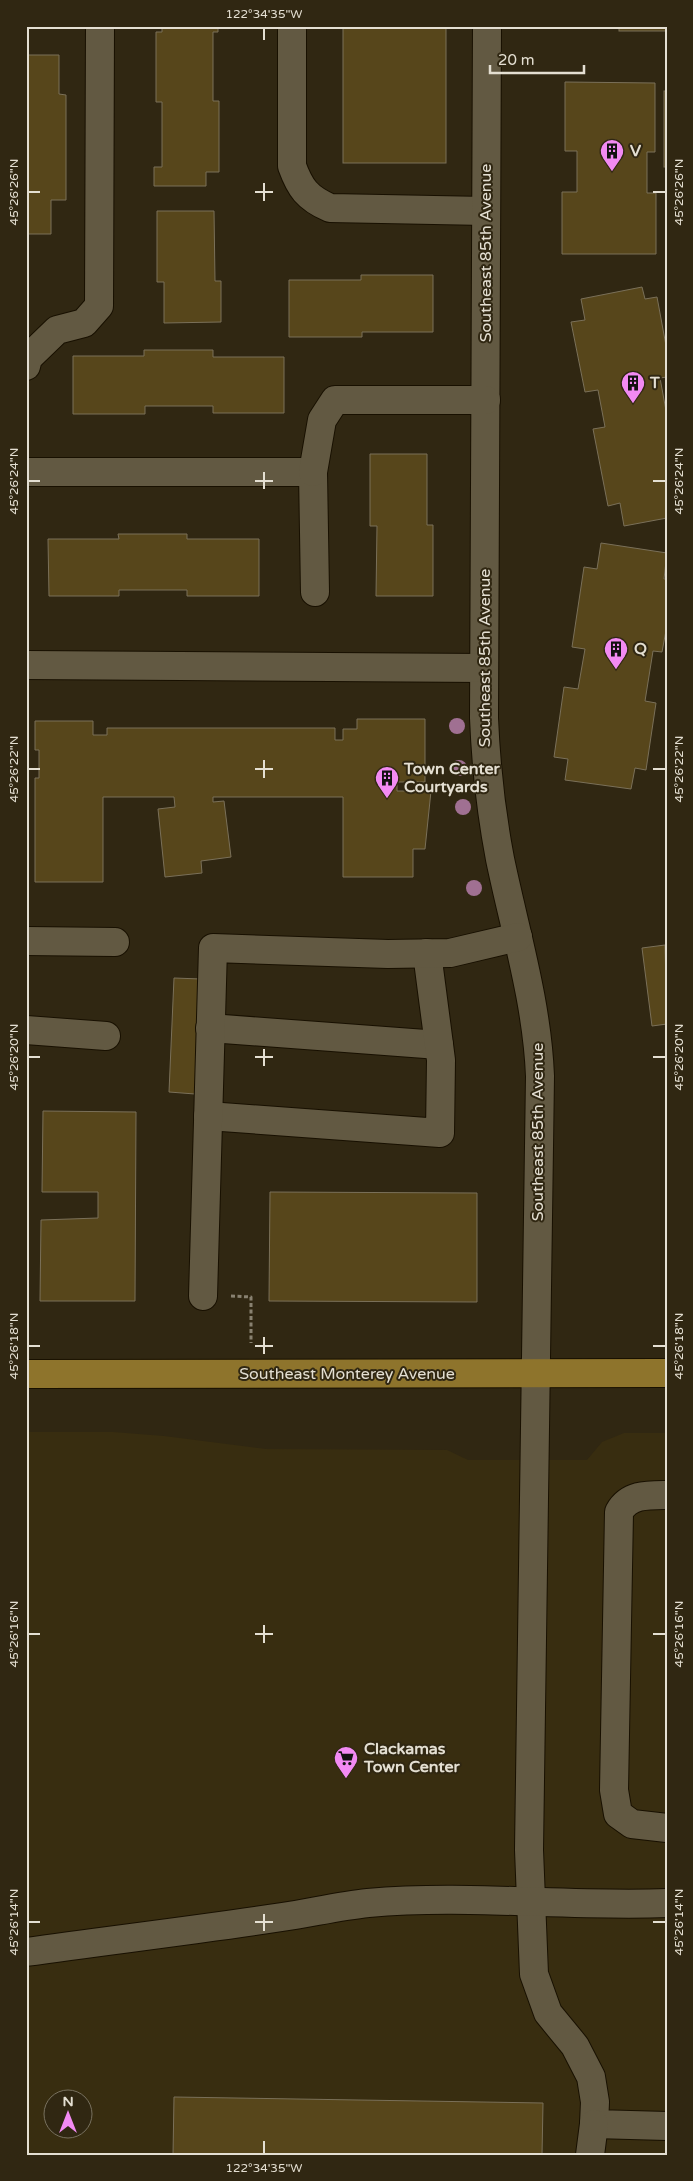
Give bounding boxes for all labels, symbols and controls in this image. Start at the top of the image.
text: 122°34'35"W [225,7,303,21]
scale bar [490,42,584,74]
text: 20 m [498,51,535,69]
building icon: V [599,138,625,172]
place label: V [630,141,642,161]
text: 45°26'26"N [7,159,21,225]
text: 45°26'26"N [672,159,686,225]
street label: Southeast 85th Avenue [476,164,496,342]
building icon: T [620,370,646,404]
place label: T [649,373,660,393]
text: 45°26'24"N [7,448,21,514]
text: 45°26'24"N [672,448,686,514]
street label: Southeast 85th Avenue [475,569,495,747]
building icon: Q [603,636,629,670]
place label: Q [634,639,647,659]
text: 45°26'22"N [7,736,21,802]
text: 45°26'22"N [672,736,686,802]
place label: Town Center Courtyards [403,759,500,797]
building icon: Town Center Courtyards [374,765,400,799]
text: 45°26'20"N [7,1024,21,1090]
text: 45°26'20"N [672,1024,686,1090]
street label: Southeast 85th Avenue [528,1043,548,1221]
text: 45°26'18"N [7,1313,21,1379]
text: 45°26'18"N [672,1313,686,1379]
street label: Southeast Monterey Avenue [239,1364,455,1384]
text: 45°26'16"N [7,1601,21,1667]
text: 45°26'16"N [672,1601,686,1667]
place label: Clackamas Town Center [363,1739,460,1777]
supermarket icon: Clackamas Town Center [333,1745,359,1779]
text: 45°26'14"N [7,1889,21,1955]
text: 45°26'14"N [672,1889,686,1955]
north arrow [42,2088,92,2138]
text: N [62,2093,74,2110]
text: 122°34'35"W [225,2161,303,2175]

